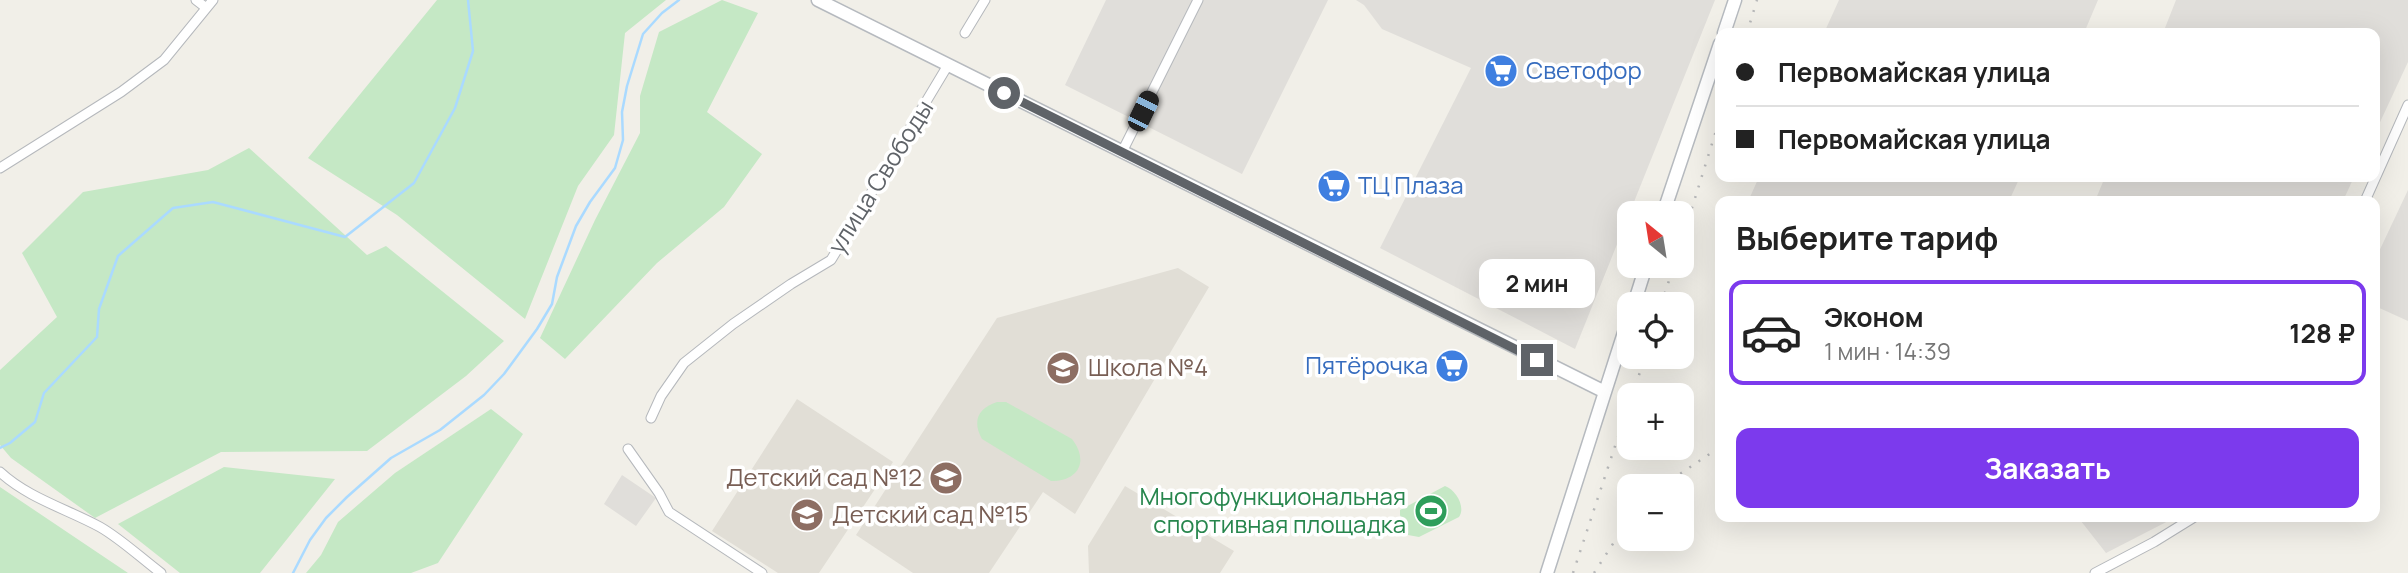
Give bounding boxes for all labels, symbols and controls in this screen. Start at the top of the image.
supermarket icon: Светофор [1482,52,1520,90]
place label: Светофор [1526,53,1642,86]
text: Первомайская улица [1778,54,2051,90]
route start [988,77,1020,109]
car [1125,88,1162,134]
street label: улица Свободы [819,93,940,259]
text: Первомайская улица [1778,121,2051,157]
supermarket icon: ТЦ Плаза [1315,167,1353,205]
place label: ТЦ Плаза [1358,168,1464,201]
north arrow [1617,201,1694,278]
map controls [1617,201,1694,551]
text: Выберите тариф [1736,216,1998,260]
callout: 2 мин [1479,258,1595,308]
text: 2 мин [1505,267,1569,299]
button: locate [1617,292,1694,369]
text: Эконом [1824,299,1924,335]
icon: car [1740,301,1803,364]
text: 128 ₽ [2289,315,2355,351]
text: 1 мин · 14:39 [1824,335,1951,367]
route end [1521,344,1553,376]
supermarket icon: Пятёрочка [1433,347,1471,385]
place label: Пятёрочка [1305,348,1428,381]
school or university icon: Школа №4 [1044,349,1082,387]
place label: Школа №4 [1088,350,1208,383]
button: + [1617,383,1694,460]
button: Заказать [1736,428,2359,508]
school or university icon: Детский сад №12 [927,459,965,497]
place label: Детский сад №12 [726,460,922,493]
button: − [1617,474,1694,551]
place label: Многофункциональная спортивная площадка [1140,479,1406,540]
sports icon: Многофункциональная спортивная площадка [1412,492,1450,530]
school or university icon: Детский сад №15 [788,496,826,534]
place label: Детский сад №15 [832,497,1028,530]

